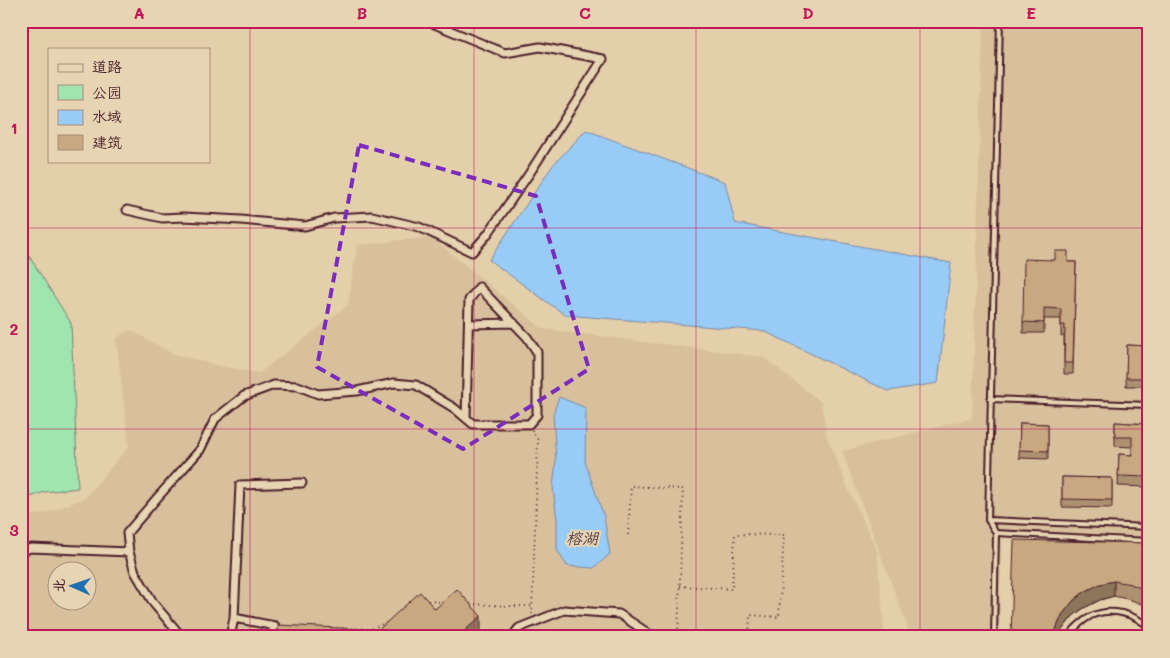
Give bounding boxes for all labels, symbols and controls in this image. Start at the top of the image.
text: A [133,2,145,23]
text: B [357,2,367,23]
text: C [579,2,591,23]
text: D [802,2,814,23]
text: E [1026,2,1036,23]
legend [48,48,210,162]
text: 道路 [92,56,122,76]
text: 公园 [92,82,122,102]
text: 水域 [92,106,122,126]
text: 1 [10,117,18,138]
text: 建筑 [92,132,122,152]
text: 2 [10,318,19,339]
text: 3 [9,519,19,540]
water label: 榕湖 [566,527,600,548]
north arrow [48,560,98,610]
text: 北 [49,578,68,593]

